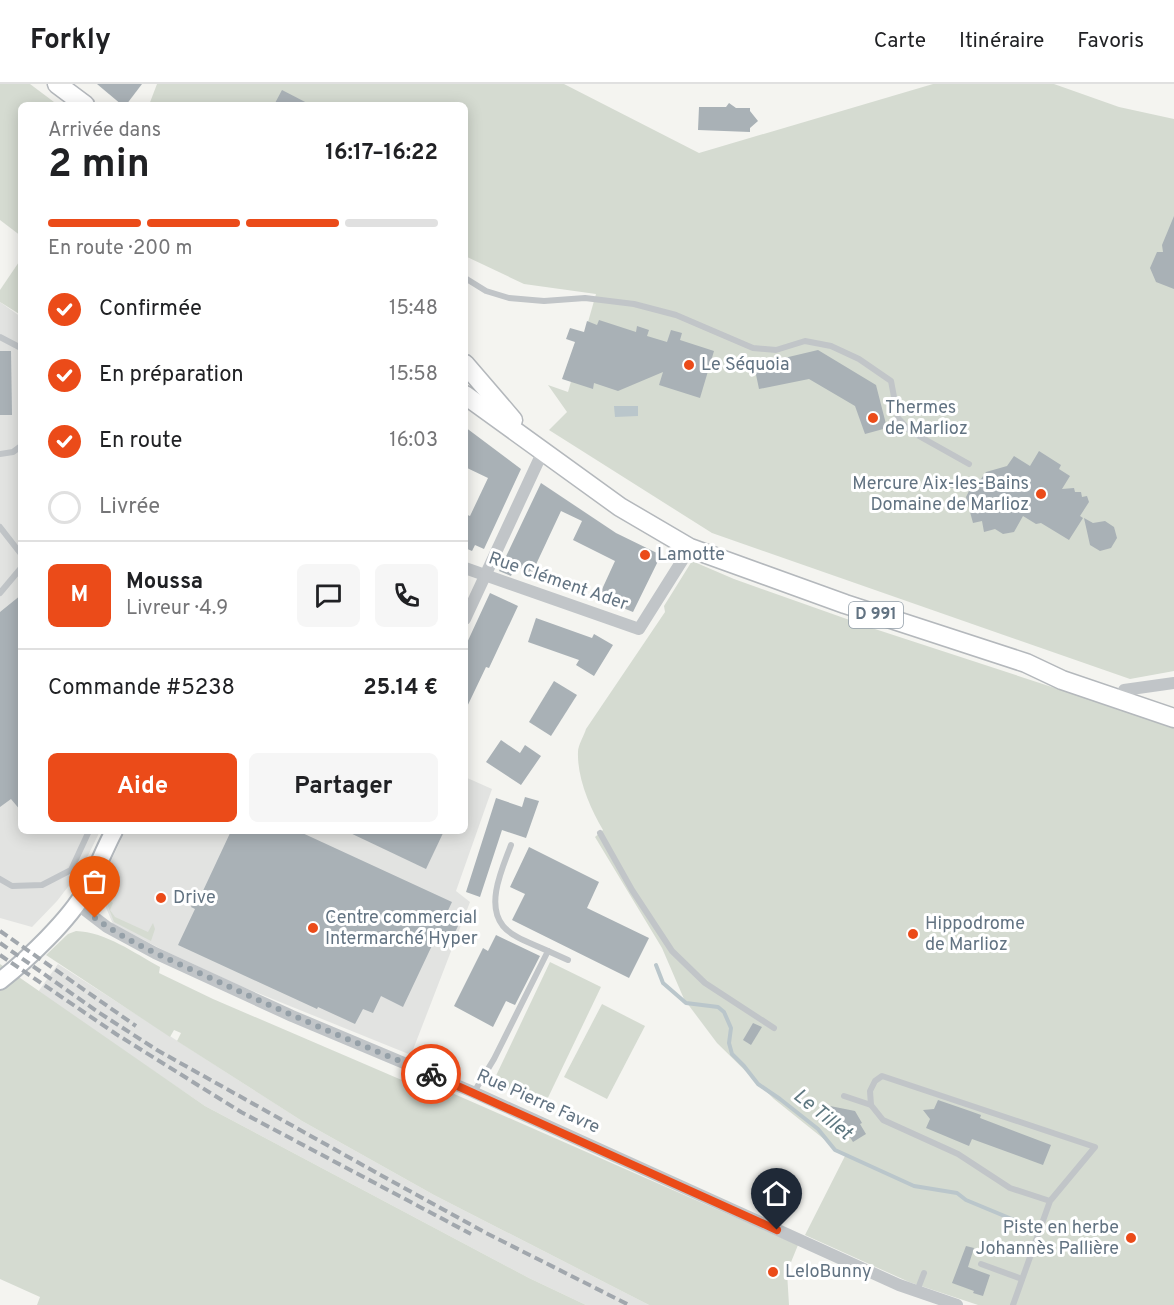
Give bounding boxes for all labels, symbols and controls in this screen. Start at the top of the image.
text: Forkly [30,23,111,59]
text: Carte [874,28,926,55]
text: Itinéraire [959,28,1044,55]
text: Favoris [1077,28,1144,55]
text: Arrivée dans [48,118,161,144]
text: 16:17–16:22 [325,140,438,167]
text: 2 min [48,142,150,191]
text: En route · 200 m [48,236,192,262]
icon: check [48,293,81,326]
text: Confirmée [99,296,202,323]
text: 15:48 [389,296,438,322]
place label: Le Séquoia [701,354,789,377]
marker: Le Séquoia [682,358,696,372]
icon: check [48,359,81,392]
text: En préparation [99,362,244,389]
text: 15:58 [389,362,438,388]
place label: Thermes de Marlioz [885,397,968,441]
marker: Thermes de Marlioz [866,411,880,425]
icon: check [48,425,81,458]
text: En route [99,428,182,455]
text: 16:03 [389,428,438,454]
place label: Mercure Aix-les-Bains Domaine de Marlioz [852,473,1029,517]
marker: Mercure Aix-les-Bains Domaine de Marlioz [1034,487,1048,501]
text: Livrée [99,494,160,521]
place label: Lamotte [657,544,725,567]
street label: Rue Clément Ader [485,547,631,617]
marker: Lamotte [638,548,652,562]
button: chat [297,564,360,627]
button: phone [375,564,438,627]
text: Moussa [126,569,203,596]
text: M [71,582,88,609]
text: Livreur · 4.9 [126,596,228,622]
road number: D 991 [849,602,903,628]
text: Commande #5238 [48,675,235,702]
text: 25.14 € [363,675,438,702]
button: Aide [48,753,237,822]
button: Partager [249,753,438,822]
pin [69,856,120,918]
icon: bag [78,865,111,898]
place label: Drive [173,887,216,910]
marker: Drive [154,891,168,905]
place label: Centre commercial Intermarché Hyper [325,907,478,951]
place label: Hippodrome de Marlioz [925,913,1025,957]
marker: Centre commercial Intermarché Hyper [306,921,320,935]
marker: Hippodrome de Marlioz [906,927,920,941]
courier [401,1044,461,1104]
icon: bike [415,1058,448,1091]
street label: Rue Pierre Favre [473,1065,603,1139]
water label: Le Tillet [787,1083,857,1147]
pin [751,1168,802,1230]
icon: home [760,1177,793,1210]
place label: Piste en herbe Johannès Pallière [976,1217,1119,1261]
marker: Piste en herbe Johannès Pallière [1124,1231,1138,1245]
place label: LeloBunny [785,1261,872,1284]
marker: LeloBunny [766,1265,780,1279]

